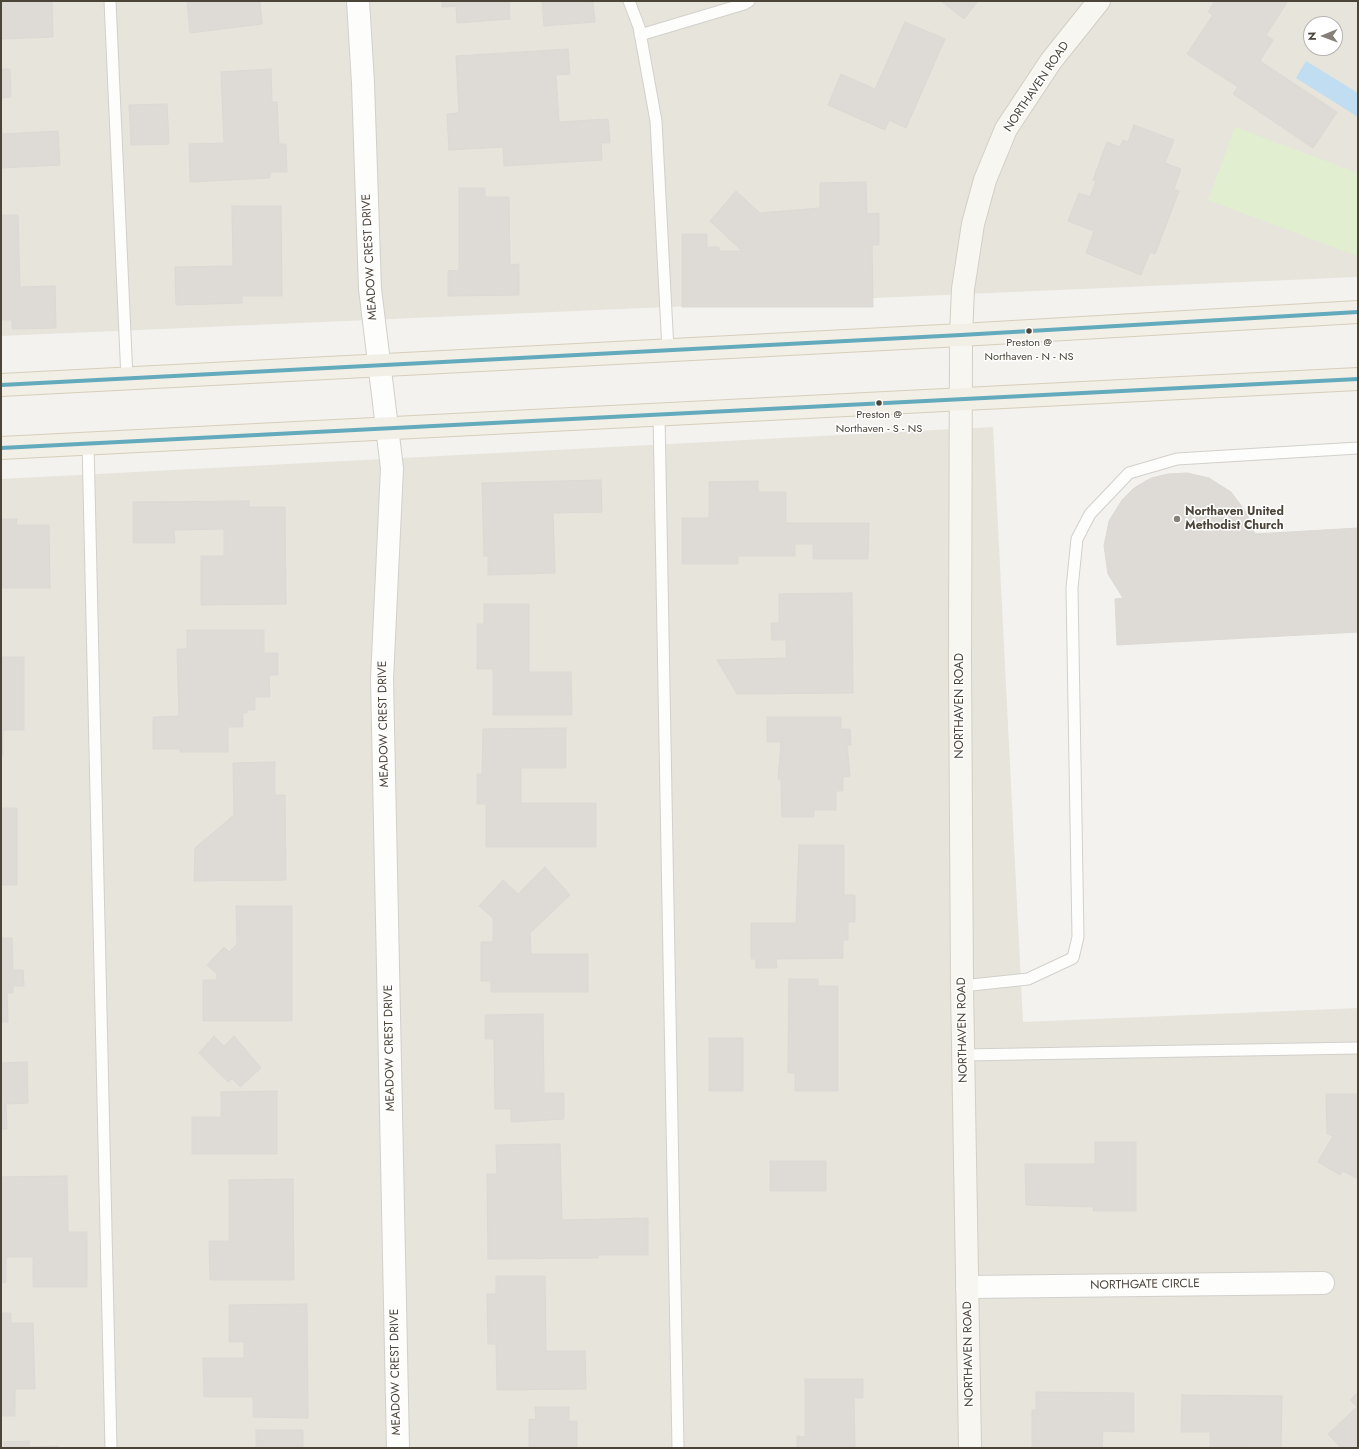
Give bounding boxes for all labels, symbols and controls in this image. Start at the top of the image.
north arrow [1303,16,1343,56]
text: N [1304,32,1320,41]
street label: NORTHAVEN ROAD [1001,39,1073,135]
street label: MEADOW CREST DRIVE [359,193,381,321]
marker: Preston @ Northaven - N - NS [1024,326,1034,336]
place label: Preston @ Northaven - N - NS [985,336,1073,362]
marker: Preston @ Northaven - S - NS [874,398,884,408]
place label: Preston @ Northaven - S - NS [836,408,922,434]
place label: Northaven United Methodist Church [1185,505,1284,533]
marker: Northaven United Methodist Church [1172,514,1182,524]
street label: NORTHAVEN ROAD [953,653,967,759]
street label: MEADOW CREST DRIVE [376,661,392,787]
street label: NORTHAVEN ROAD [955,977,971,1083]
street label: MEADOW CREST DRIVE [382,985,398,1111]
street label: NORTHGATE CIRCLE [1090,1277,1200,1293]
street label: NORTHAVEN ROAD [961,1301,977,1407]
street label: MEADOW CREST DRIVE [388,1309,404,1435]

